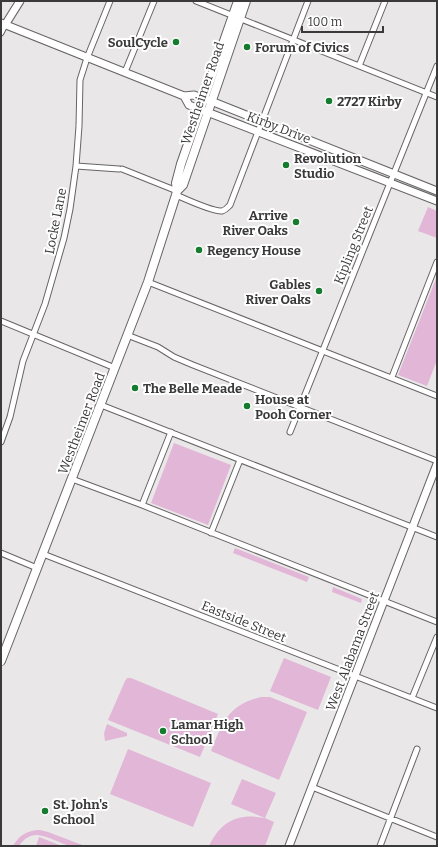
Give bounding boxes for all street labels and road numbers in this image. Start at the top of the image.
street label: Westheimer Road [178,40,227,147]
street label: Kirby Drive [245,108,313,147]
street label: Locke Lane [42,187,69,255]
street label: Kipling Street [331,204,376,286]
street label: Westheimer Road [55,370,108,476]
street label: West Alabama Street [323,589,382,713]
street label: Eastside Street [199,598,289,645]

